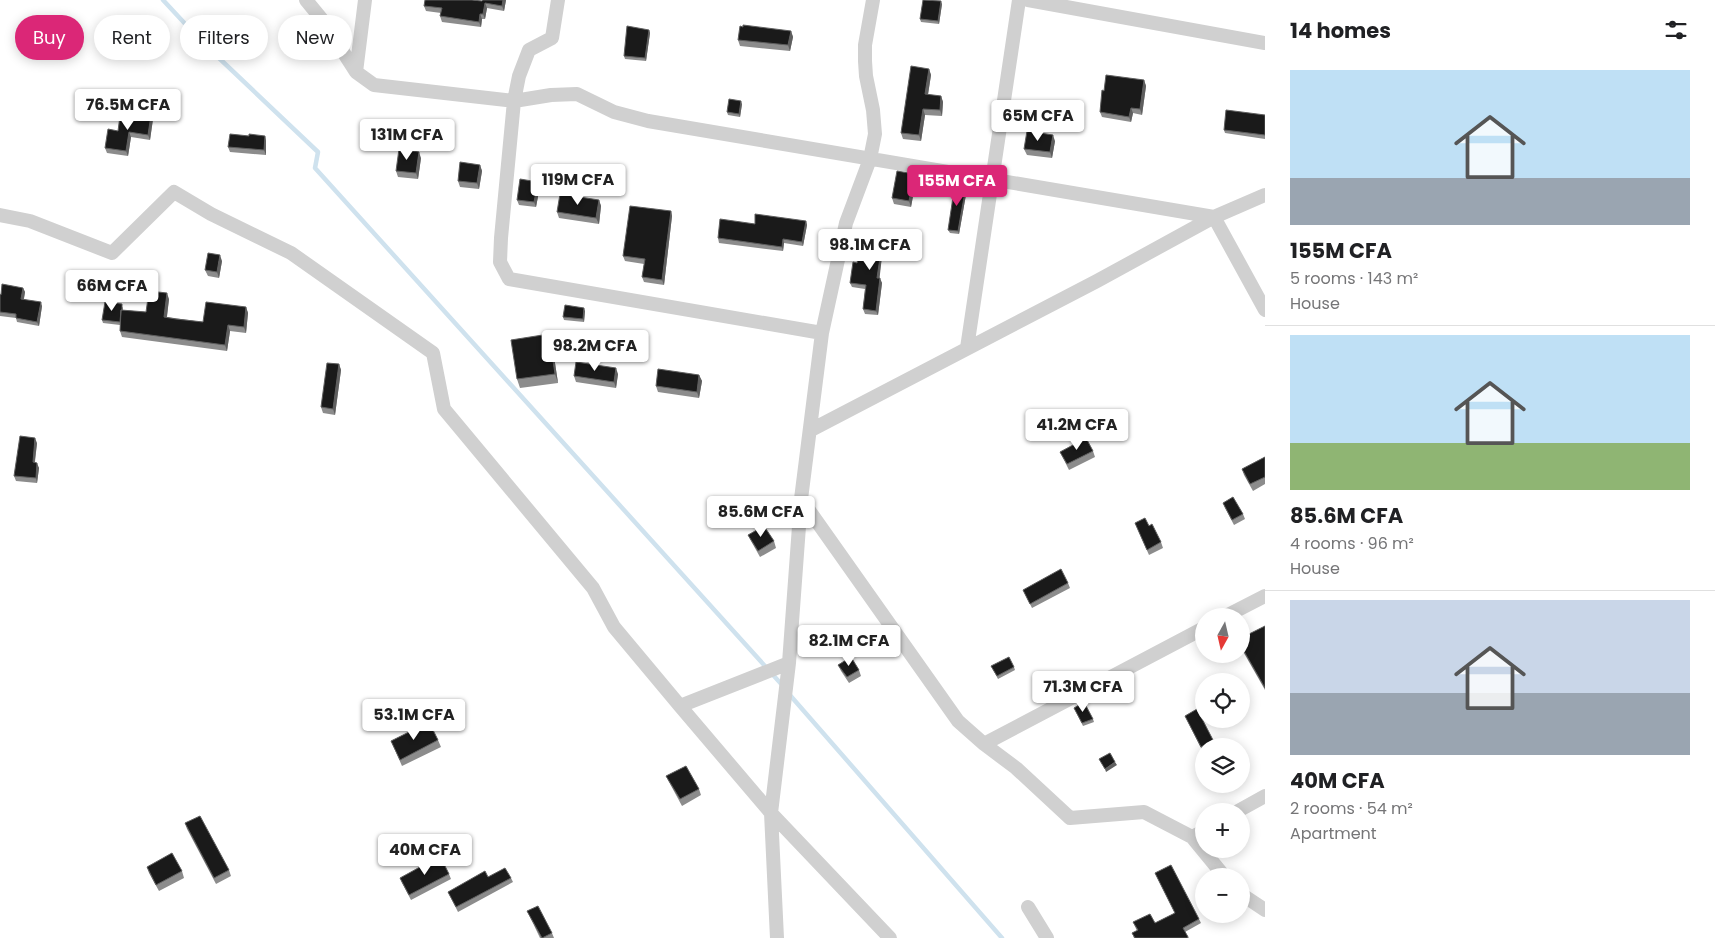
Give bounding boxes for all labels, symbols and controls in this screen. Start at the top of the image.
chip: Buy [15,15,84,60]
chip: Rent [94,15,170,60]
chip: Filters [180,15,268,60]
chip: New [278,15,352,60]
text: 14 homes [1290,16,1391,45]
icon: filters [1662,16,1690,44]
pin: 76.5M CFA [71,88,185,131]
text: 76.5M CFA [86,93,170,116]
pin: 65M CFA [992,100,1084,142]
icon: home [1445,102,1535,192]
text: 65M CFA [1002,104,1074,127]
pin: 131M CFA [355,119,459,161]
text: 131M CFA [371,123,443,146]
pin: 119M CFA [526,164,630,206]
pin: 155M CFA [905,164,1009,207]
text: 119M CFA [542,168,614,191]
text: 155M CFA [918,169,996,192]
pin: 98.1M CFA [813,228,927,271]
text: 98.1M CFA [829,233,911,256]
text: 155M CFA [1290,236,1392,265]
text: 5 rooms · 143 m² [1290,267,1418,290]
pin: 66M CFA [66,270,158,312]
text: 66M CFA [76,274,148,297]
text: House [1290,292,1340,315]
pin: 98.2M CFA [538,330,652,372]
text: 98.2M CFA [553,334,637,357]
icon: home [1445,368,1535,458]
pin: 41.2M CFA [1020,408,1134,451]
text: 41.2M CFA [1036,413,1118,436]
pin: 85.6M CFA [704,496,818,538]
text: 85.6M CFA [718,500,804,523]
text: 85.6M CFA [1290,501,1403,530]
text: 4 rooms · 96 m² [1290,532,1414,555]
text: House [1290,557,1340,580]
north arrow [1195,608,1250,662]
map controls [1195,608,1250,923]
pin: 82.1M CFA [792,624,906,667]
text: 82.1M CFA [809,629,889,652]
icon: home [1445,633,1535,723]
pin: 71.3M CFA [1026,670,1140,713]
button: locate [1195,673,1250,728]
text: 71.3M CFA [1043,675,1123,698]
pin: 53.1M CFA [357,698,471,741]
text: 53.1M CFA [373,703,455,726]
button: layers [1195,738,1250,793]
text: 40M CFA [1290,766,1385,795]
text: 2 rooms · 54 m² [1290,797,1413,820]
button: + [1195,803,1250,858]
text: Apartment [1290,822,1377,845]
pin: 40M CFA [379,834,471,876]
text: 40M CFA [389,838,461,861]
button: − [1195,868,1250,923]

